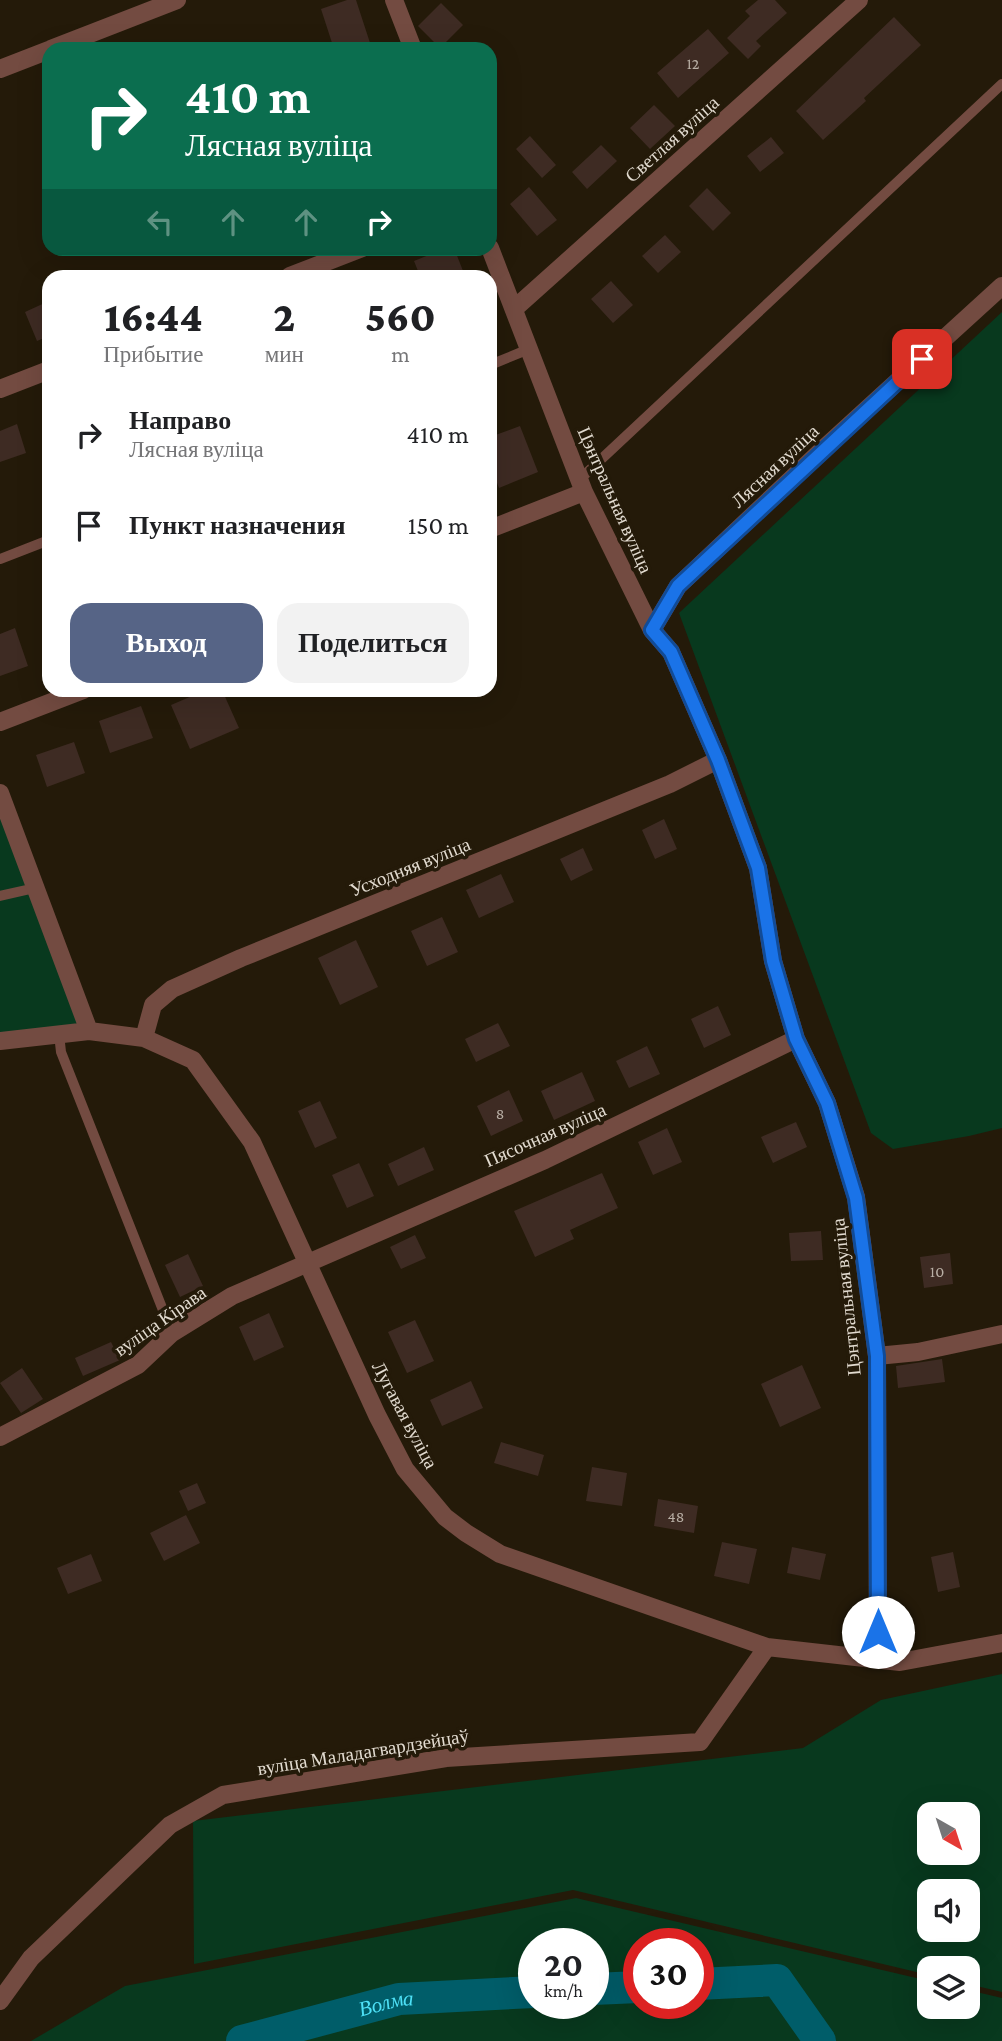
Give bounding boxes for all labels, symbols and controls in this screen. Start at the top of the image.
house number: 12 [687,55,700,72]
text: 410 m [185,69,310,124]
icon: right [70,70,161,161]
street label: Светлая вуліца [621,91,723,186]
text: Лясная вуліца [185,127,372,163]
icon: left [141,203,179,241]
icon: ahead [214,203,252,241]
icon: ahead [287,203,325,241]
icon: right [360,203,398,241]
text: 16:44 [104,293,203,340]
text: 2 [273,293,295,340]
text: 560 [365,293,436,340]
pin [892,329,952,389]
icon: arrive [903,340,941,378]
text: Прибытие [103,341,203,367]
text: мин [265,341,304,367]
text: m [391,341,410,367]
text: Направо [129,406,231,435]
icon: right [70,416,108,454]
text: 410 m [407,420,469,449]
street label: Лясная вуліца [727,420,823,512]
street label: Цэнтральная вуліца [573,424,657,577]
text: Лясная вуліца [129,436,264,462]
icon: arrive [70,507,108,545]
text: Пункт назначения [129,511,346,540]
text: 150 m [408,511,469,540]
button: Выход [70,603,263,683]
button: Поделиться [277,603,469,683]
street label: Усходняя вуліца [347,833,474,901]
street label: Пясочная вуліца [481,1099,609,1171]
house number: 8 [496,1105,504,1122]
street label: Цэнтральная вуліца [827,1217,865,1377]
house number: 10 [930,1263,944,1280]
street label: вуліца Кірава [110,1281,210,1360]
street label: Лугавая вуліца [368,1358,442,1472]
house number: 48 [668,1508,684,1525]
position arrow [841,1595,915,1669]
street label: вуліца Маладагвардзейцаў [256,1725,471,1779]
north arrow [917,1802,980,1866]
map controls [917,1802,980,2019]
button: sound [917,1879,980,1942]
speed limit sign: 30 [623,1928,714,2019]
text: 20 [544,1945,583,1984]
button: layers [917,1956,980,2019]
text: km/h [544,1981,583,2001]
water label: Волма [356,1986,414,2021]

